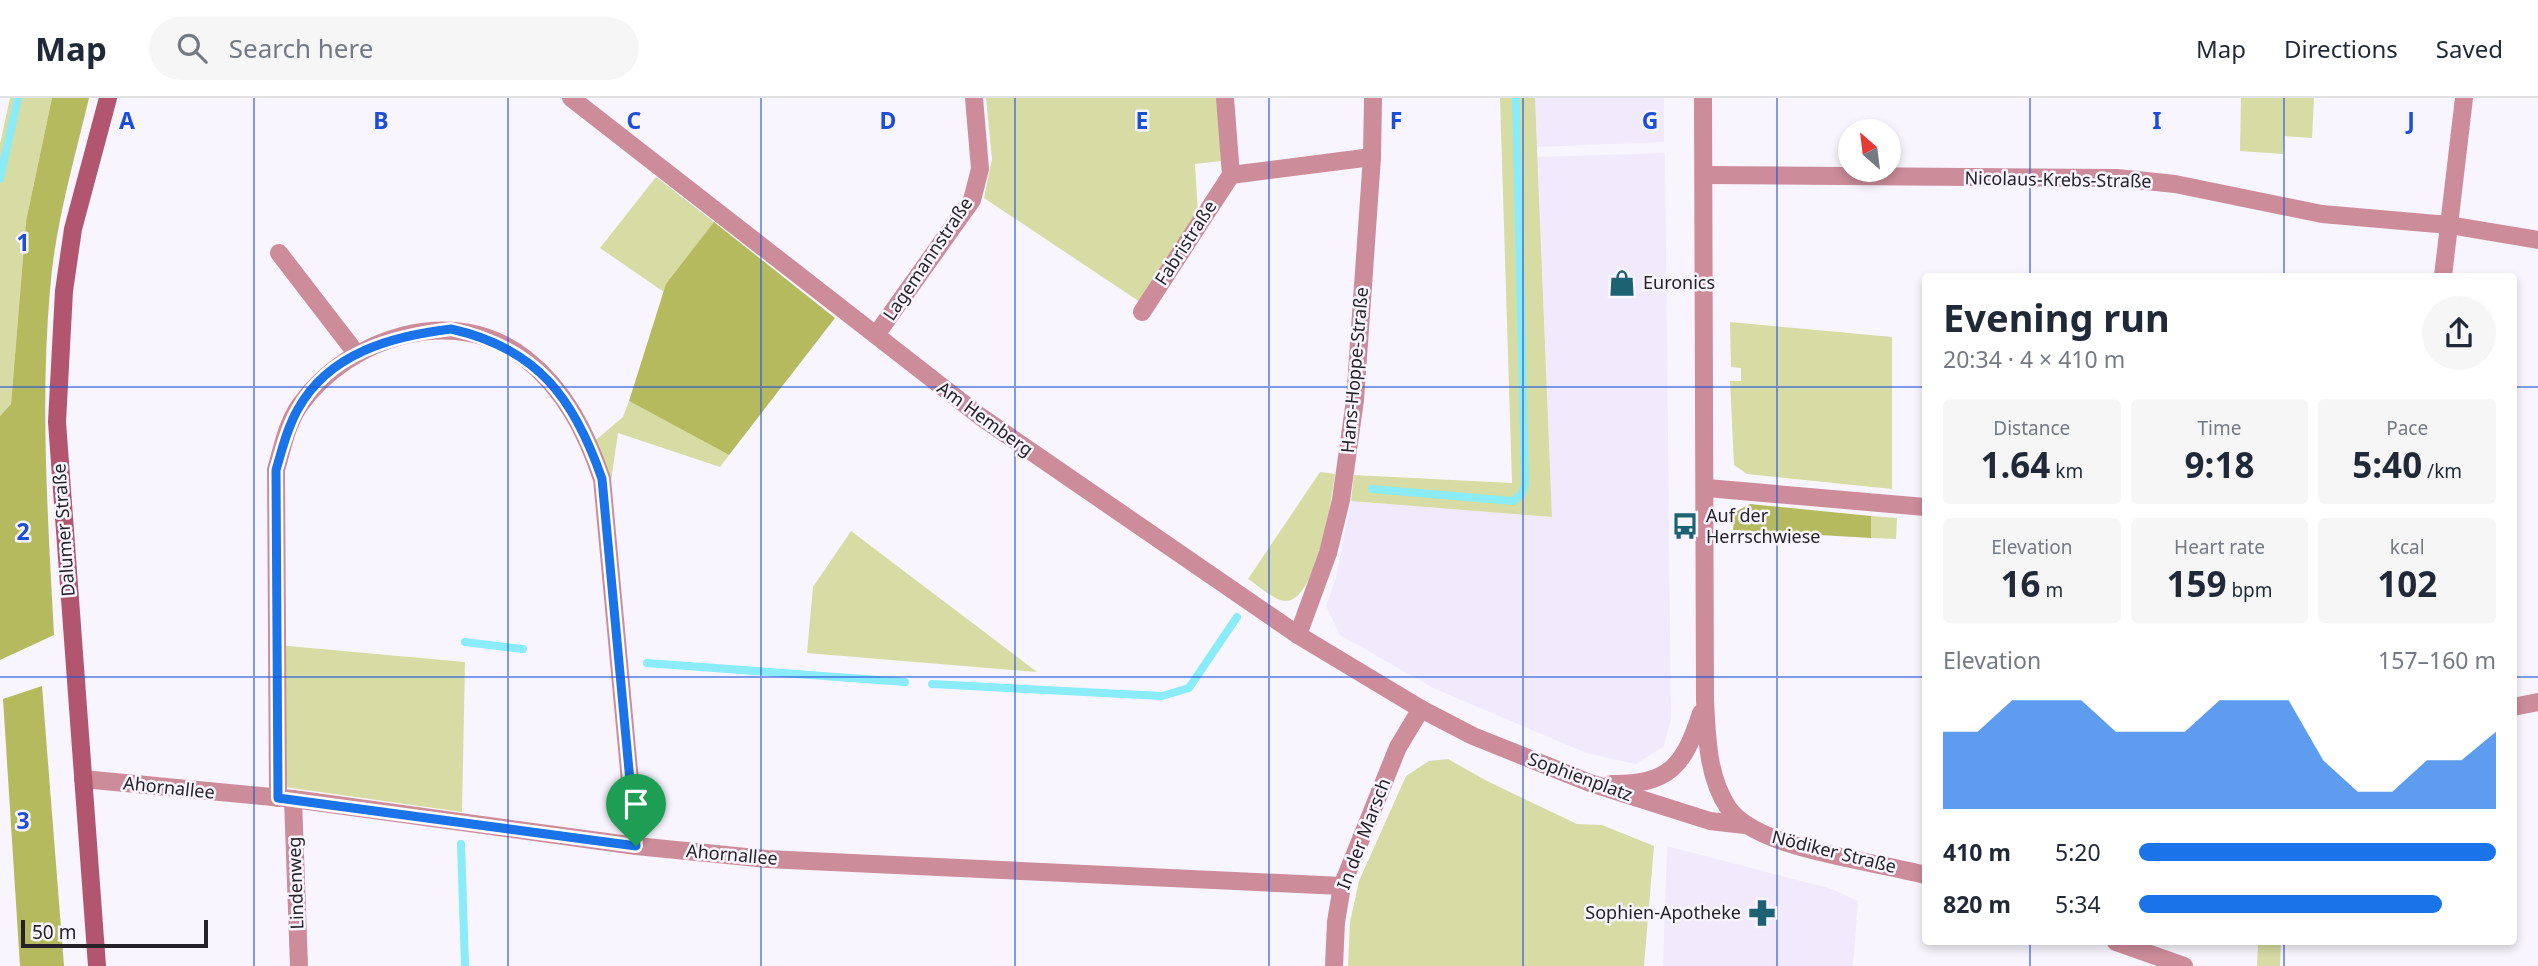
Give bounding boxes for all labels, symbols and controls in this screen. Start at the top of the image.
search box [149,17,639,80]
text: Map [35,26,107,71]
icon: search [173,29,211,67]
text: Search here [229,30,373,66]
text: Map [2196,32,2246,65]
text: Directions [2284,32,2398,65]
text: Saved [2436,32,2503,65]
text: A [119,104,135,136]
text: B [373,104,389,136]
text: C [627,104,642,136]
text: D [880,104,896,136]
text: E [1136,104,1148,136]
text: F [1390,104,1402,136]
text: G [1642,104,1658,136]
text: I [2153,104,2162,136]
text: J [2405,104,2415,136]
north arrow [1838,119,1900,182]
map controls [1838,119,1901,182]
street label: Nicolaus-Krebs-Straße [1964,165,2152,193]
street label: Lagemannstraße [877,192,977,325]
street label: Fabristraße [1149,195,1221,289]
text: 1 [16,226,30,258]
shop icon: Euronics [1607,268,1637,298]
place label: Euronics [1643,270,1715,294]
street label: Hans-Hoppe-Straße [1335,286,1373,454]
text: Evening run [1943,291,2170,343]
button: share [2422,296,2496,370]
text: 20:34 · 4 × 410 m [1943,343,2125,375]
street label: Am Hemberg [933,375,1038,461]
text: Distance [1993,415,2070,441]
text: Time [2198,415,2241,441]
text: Pace [2386,415,2428,441]
text: 1.64 [1980,441,2050,488]
text: 9:18 [2185,441,2254,488]
text: 5:40 [2352,441,2422,488]
text: km [2050,458,2083,484]
text: /km [2422,458,2462,484]
street label: Dalumer Straße [46,463,80,597]
place label: Auf der Herrschwiese [1706,503,1820,548]
bus stop icon: Auf der Herrschwiese [1670,511,1700,541]
text: 2 [16,515,30,547]
text: Elevation [1991,534,2072,560]
text: Heart rate [2174,534,2265,560]
text: kcal [2390,534,2425,560]
text: 16 [2000,560,2040,607]
text: 159 [2166,560,2226,607]
text: 102 [2377,560,2437,607]
text: m [2040,577,2063,603]
text: bpm [2226,577,2273,603]
text: Elevation [1943,644,2041,676]
text: 157–160 m [2378,644,2496,676]
street label: Sophienplatz [1525,746,1636,806]
street label: Ahornallee [122,770,216,804]
pin [606,774,666,846]
street label: In der Marsch [1331,774,1395,893]
icon: arrive [617,785,655,823]
text: 3 [16,804,30,836]
street label: Nödiker Straße [1770,824,1899,878]
street label: Lindenweg [281,836,309,930]
text: 410 m [1943,836,2011,868]
text: 5:20 [2055,836,2101,868]
street label: Ahornallee [685,838,779,870]
text: 820 m [1943,888,2011,920]
text: 5:34 [2055,888,2101,920]
pharmacy icon: Sophien-Apotheke [1747,898,1777,928]
place label: Sophien-Apotheke [1585,900,1741,924]
scale bar [21,917,208,949]
text: 50 m [32,919,76,945]

